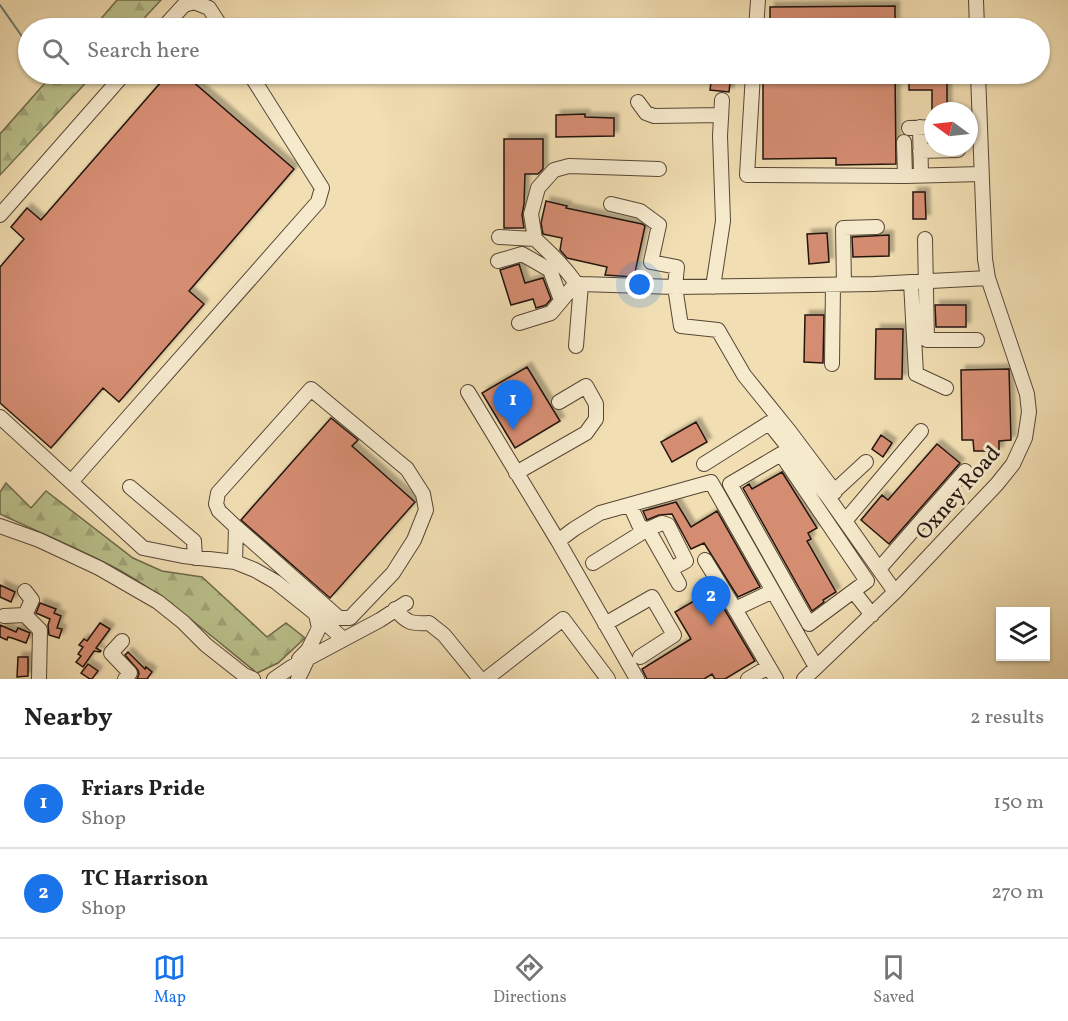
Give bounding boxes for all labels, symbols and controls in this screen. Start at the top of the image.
search box [18,18,1050,84]
icon: search [39,35,72,68]
text: Search here [87,36,200,67]
north arrow [924,102,978,156]
your location [625,270,654,299]
pin: 1 [494,380,532,430]
street label: Oxney Road [909,440,1009,548]
pin: 2 [692,576,730,626]
map controls [996,607,1050,661]
button: layers [996,607,1050,661]
text: Nearby [24,700,113,736]
text: 2 results [970,704,1044,732]
text: Friars Pride [81,774,205,805]
text: 1 [39,789,48,817]
text: 150 m [993,789,1044,817]
text: Shop [81,805,126,833]
text: TC Harrison [81,864,209,895]
text: 2 [38,879,49,907]
text: 270 m [991,879,1044,907]
text: Shop [81,895,126,923]
tab: Map [153,951,186,1009]
tab: Directions [493,951,567,1009]
tab: Saved [873,951,915,1009]

